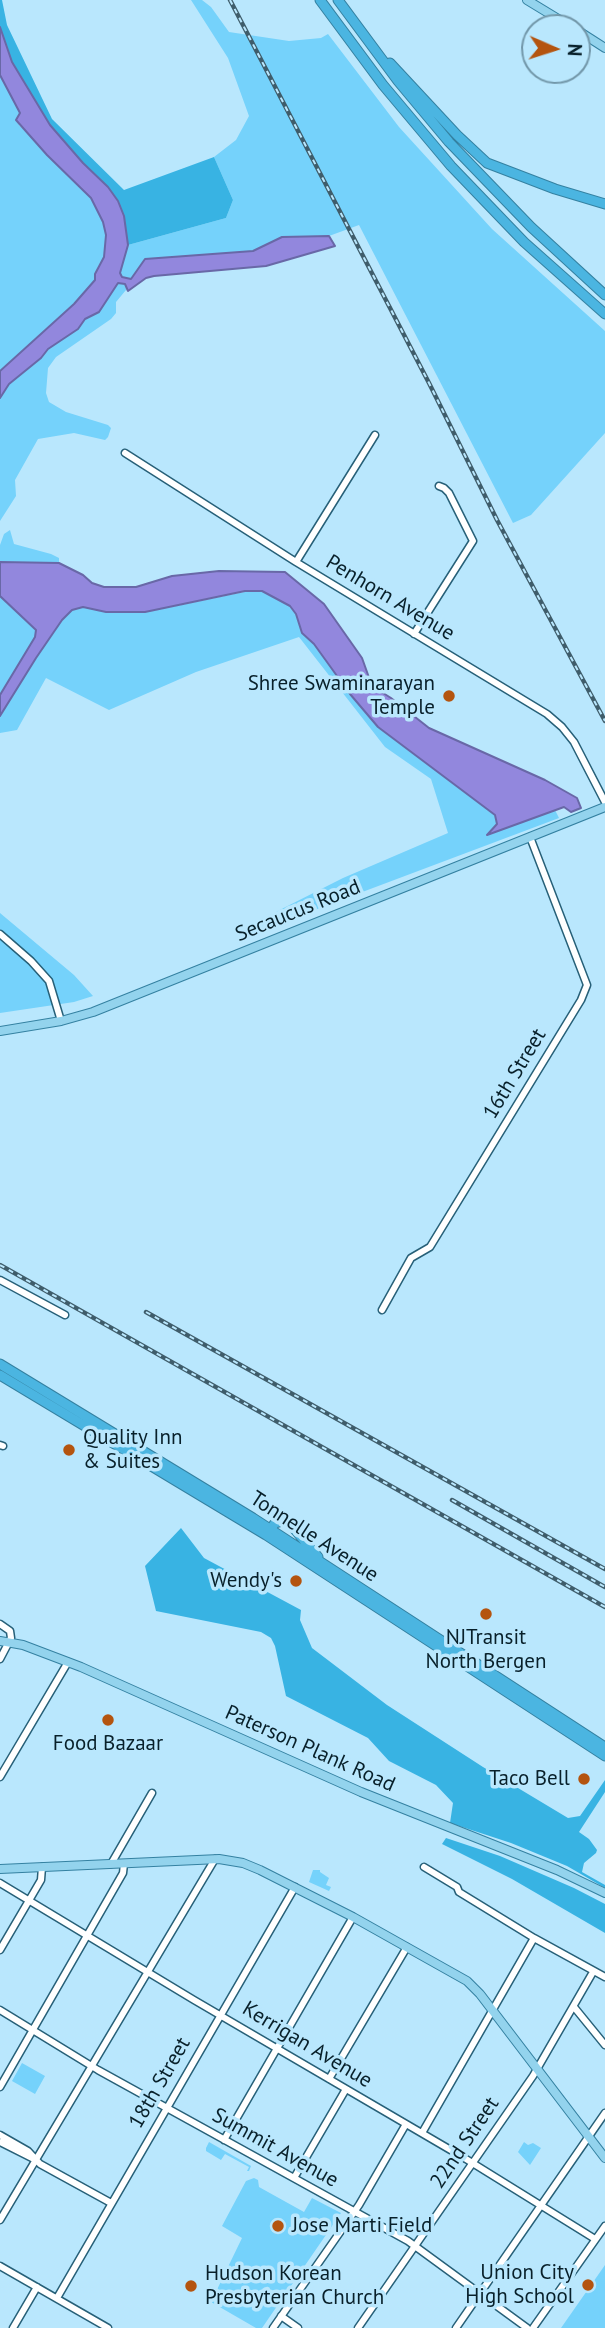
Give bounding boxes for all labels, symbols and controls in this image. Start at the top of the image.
north arrow [521,14,591,84]
text: N [563,43,587,57]
street label: Penhorn Avenue [321,550,459,646]
place label: Shree Swaminarayan Temple [248,671,435,721]
marker: Shree Swaminarayan Temple [441,688,457,704]
street label: Secaucus Road [232,875,364,947]
street label: 16th Street [478,1024,552,1124]
place label: Quality Inn & Suites [83,1425,182,1475]
marker: Quality Inn & Suites [61,1442,77,1458]
street label: Tonnelle Avenue [245,1486,383,1588]
place label: Wendy's [210,1568,282,1594]
marker: Wendy's [288,1573,304,1589]
marker: NJTransit North Bergen [478,1606,494,1622]
place label: NJTransit North Bergen [426,1625,546,1675]
street label: Paterson Plank Road [221,1700,399,1798]
marker: Food Bazaar [100,1712,116,1728]
place label: Food Bazaar [53,1731,163,1757]
place label: Taco Bell [489,1766,570,1792]
marker: Taco Bell [576,1771,592,1787]
street label: Kerrigan Avenue [238,1996,376,2094]
street label: 18th Street [124,2033,196,2133]
street label: 22nd Street [425,2092,505,2194]
street label: Summit Avenue [207,2103,343,2193]
place label: Jose Marti Field [292,2213,432,2239]
marker: Jose Marti Field [270,2218,286,2234]
place label: Union City High School [465,2260,574,2310]
place label: Hudson Korean Presbyterian Church [205,2261,384,2311]
marker: Union City High School [580,2277,596,2293]
marker: Hudson Korean Presbyterian Church [183,2278,199,2294]

